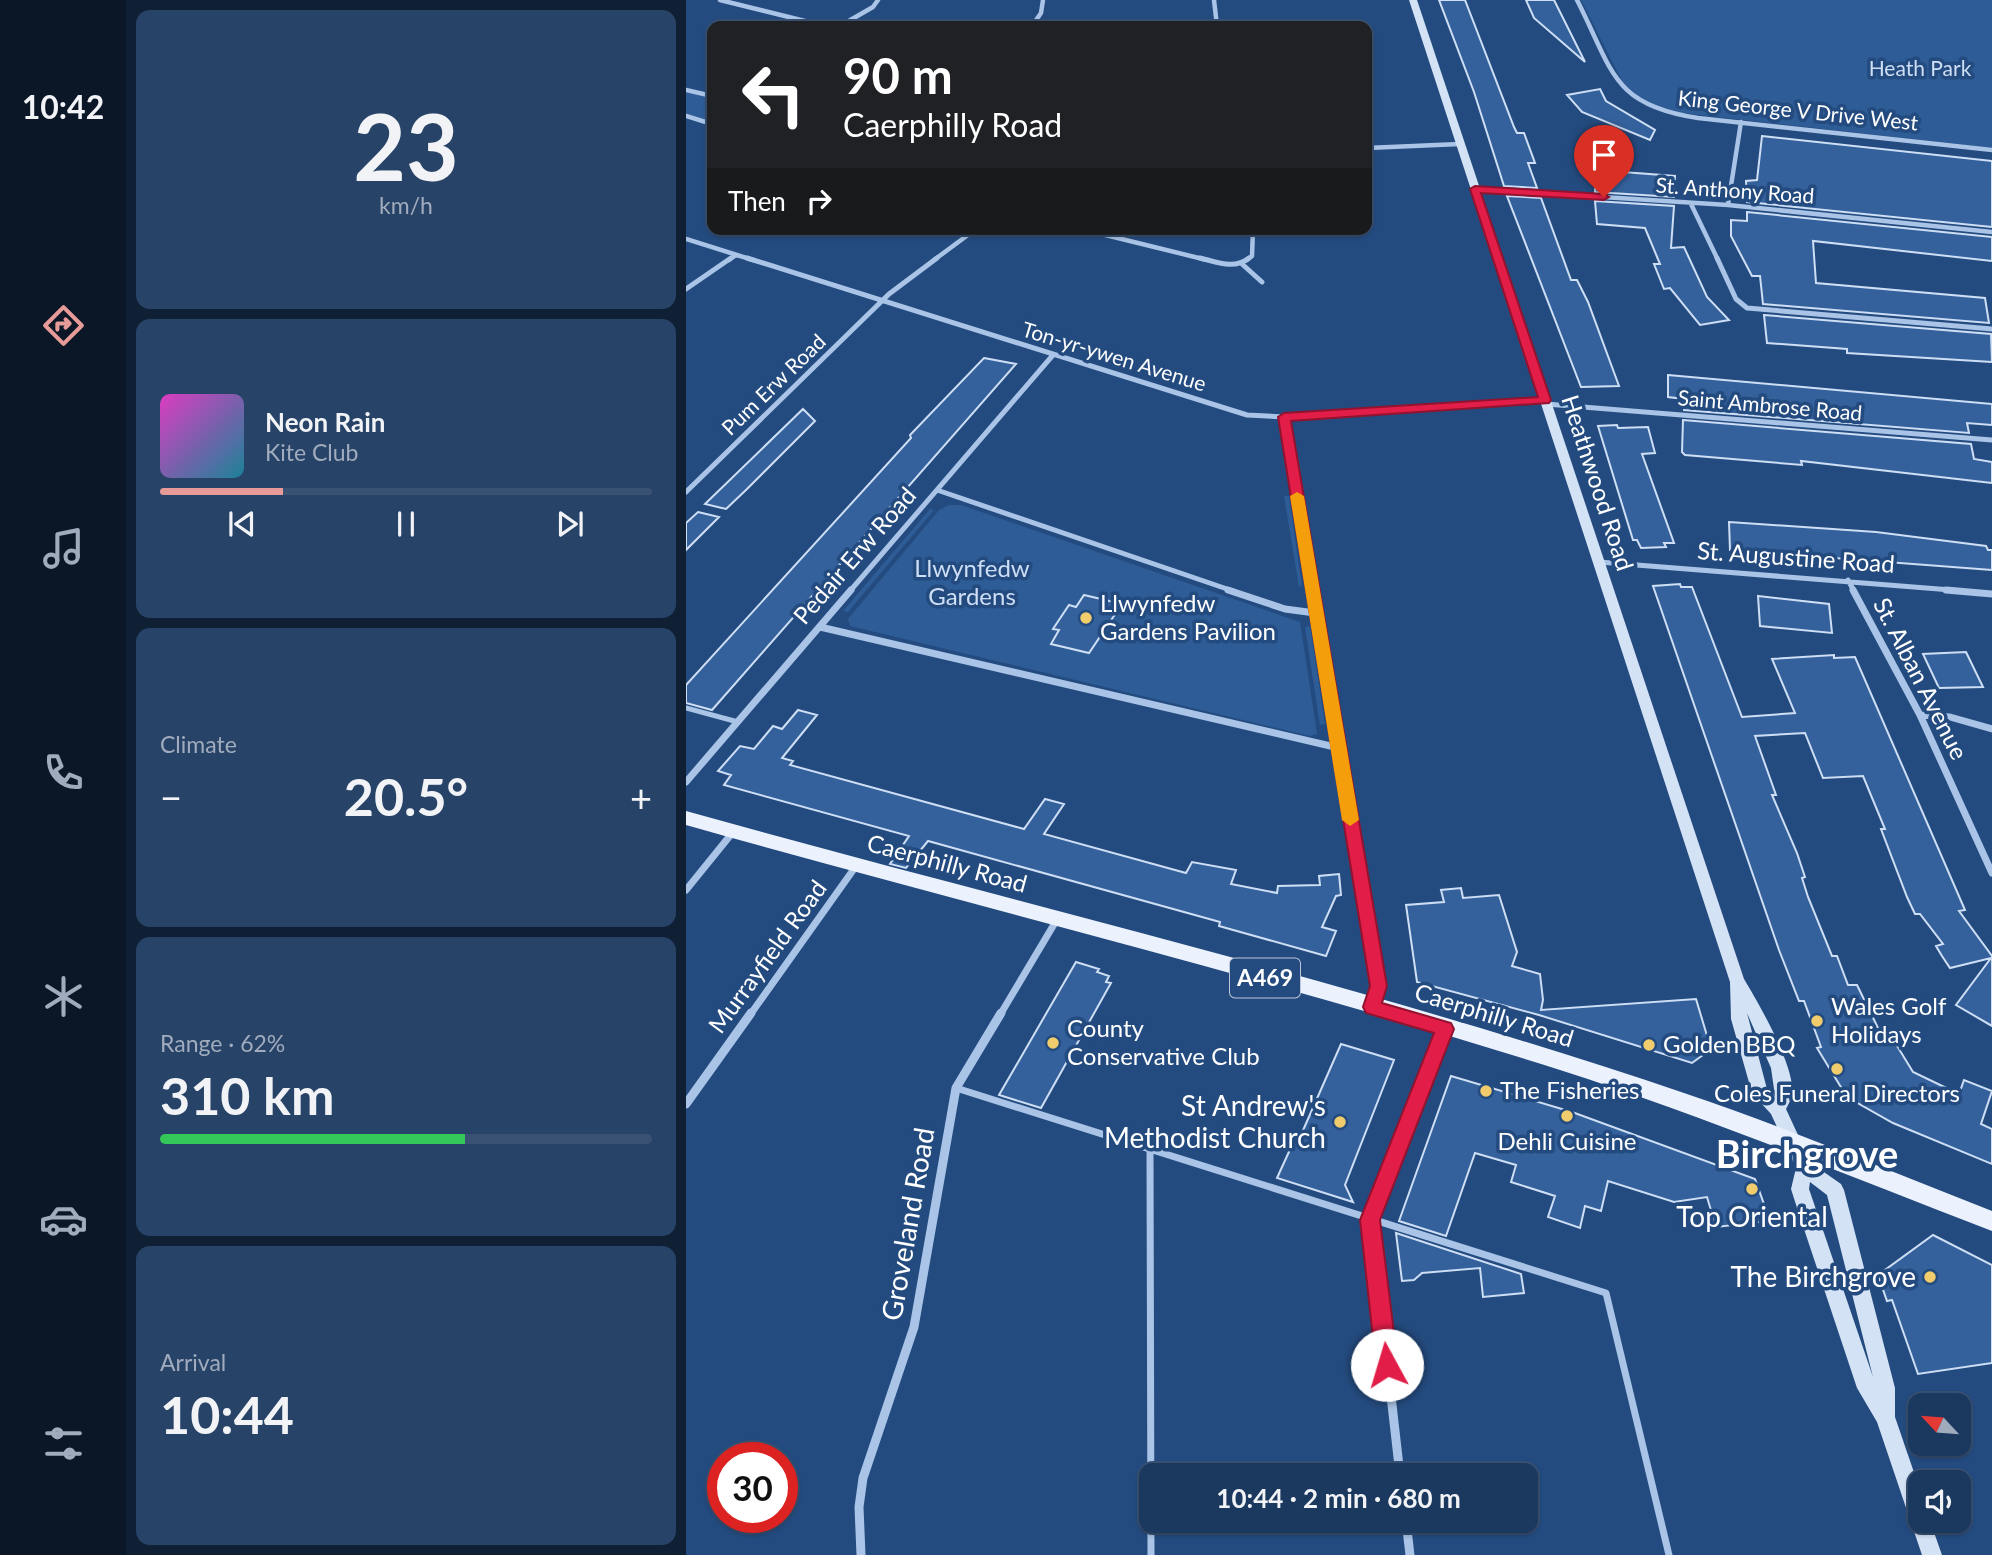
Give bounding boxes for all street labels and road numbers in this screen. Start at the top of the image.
street label: King George V Drive West [1677,84,1920,135]
street label: St. Anthony Road [1655,171,1815,208]
street label: Ton-yr-ywen Avenue [1019,316,1210,395]
street label: Pum Erw Road [716,328,830,440]
street label: Saint Ambrose Road [1677,384,1863,425]
street label: Heathwood Road [1556,391,1641,574]
street label: Pedair Erw Road [787,481,921,629]
street label: St. Augustine Road [1696,535,1896,578]
street label: St. Alban Avenue [1868,593,1975,764]
street label: Caerphilly Road [864,827,1031,898]
street label: Murrayfield Road [702,874,832,1038]
road number: A469 [1230,959,1300,998]
street label: Caerphilly Road [1412,977,1577,1052]
street label: Groveland Road [873,1125,941,1323]

